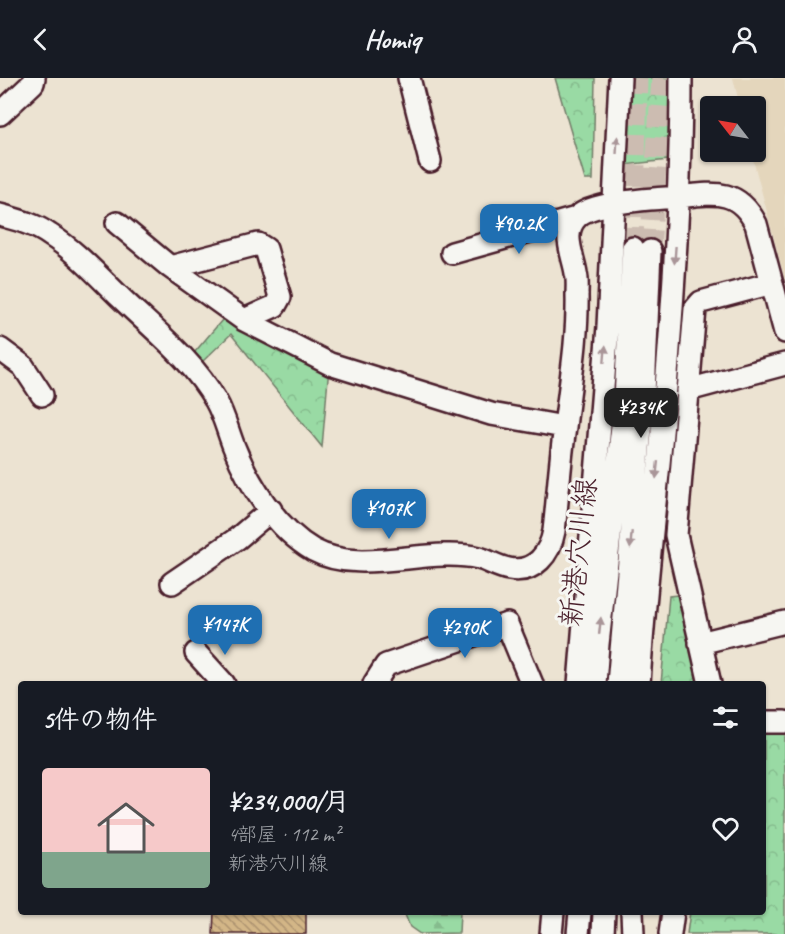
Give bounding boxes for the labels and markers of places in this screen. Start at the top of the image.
pin: ¥90.2K [470,204,568,255]
pin: ¥234K [599,388,683,439]
pin: ¥107K [347,489,431,540]
pin: ¥147K [183,605,267,656]
pin: ¥290K [423,608,507,659]

